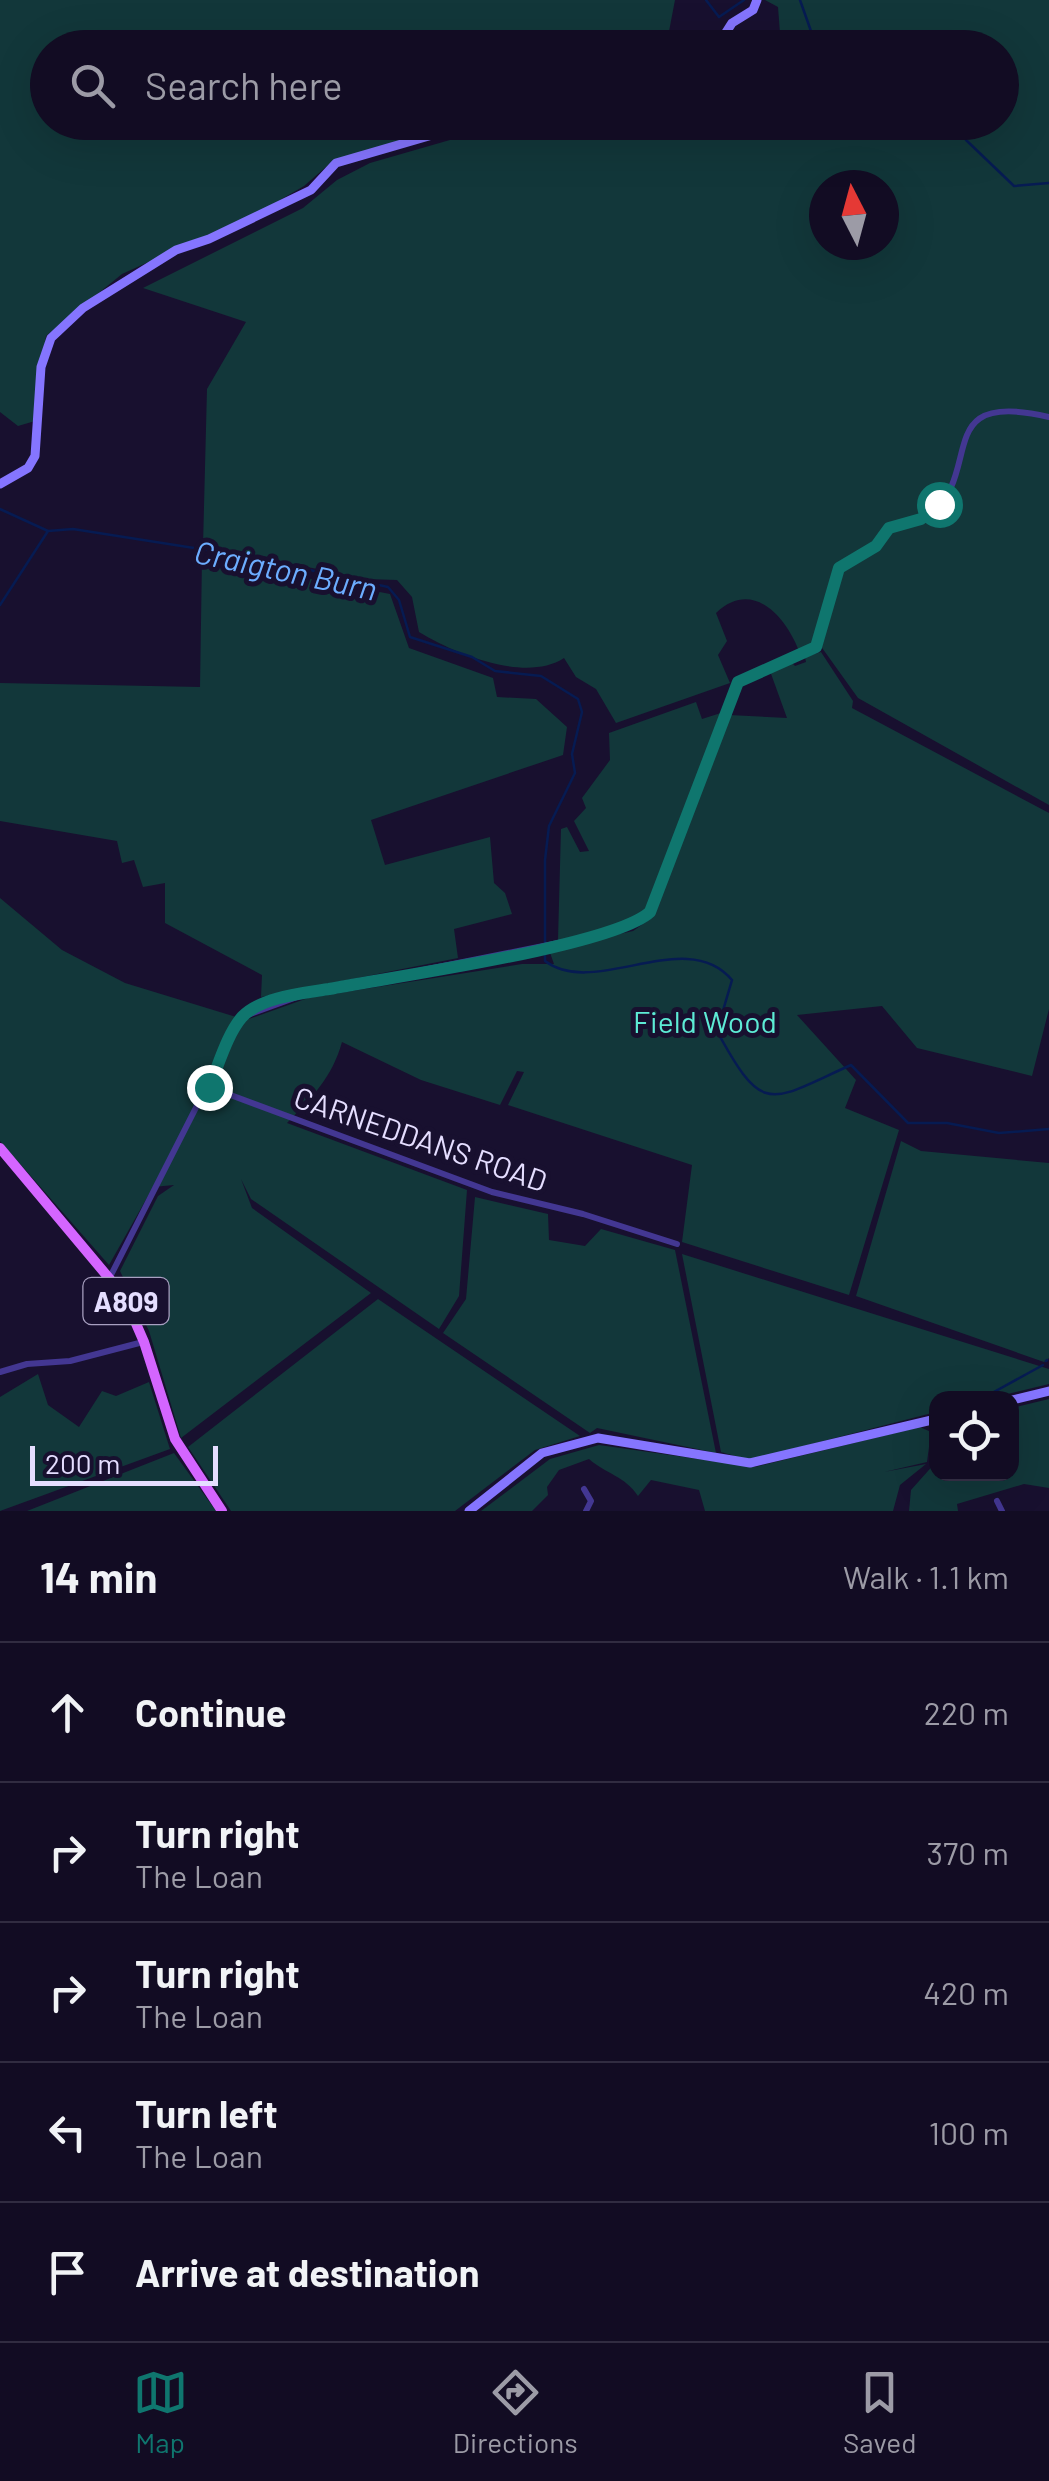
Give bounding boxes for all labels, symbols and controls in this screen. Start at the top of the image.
search box [30,30,1019,140]
icon: search [65,58,120,113]
text: Search here [145,62,343,108]
north arrow [809,170,899,260]
route start [917,482,963,528]
water label: Craigton Burn [191,531,381,607]
park label: Field Wood [633,1003,777,1039]
route end [187,1065,233,1111]
street label: CARNEDDANS ROAD [290,1078,552,1198]
road number: A809 [84,1278,168,1324]
map controls [929,1391,1019,1481]
button: locate [929,1391,1019,1481]
scale bar [30,1441,218,1486]
text: 200 m [45,1446,120,1480]
text: 14 min [40,1551,157,1601]
text: Walk · 1.1 km [843,1557,1009,1595]
icon: ahead [40,1685,95,1740]
text: Continue [135,1689,286,1735]
text: 220 m [924,1693,1009,1731]
text: Turn right [135,1810,300,1856]
icon: right [40,1825,95,1880]
text: 370 m [926,1833,1009,1871]
text: The Loan [135,1856,263,1894]
text: Turn right [135,1950,300,1996]
icon: right [40,1965,95,2020]
text: 420 m [923,1973,1009,2011]
text: The Loan [135,1996,263,2034]
text: Turn left [135,2090,278,2136]
icon: left [40,2105,95,2160]
text: 100 m [929,2113,1009,2151]
text: The Loan [135,2136,263,2174]
icon: arrive [40,2245,95,2300]
text: Arrive at destination [135,2249,480,2295]
tab: Map [133,2365,188,2459]
tab: Directions [453,2365,578,2459]
tab: Saved [843,2365,916,2459]

